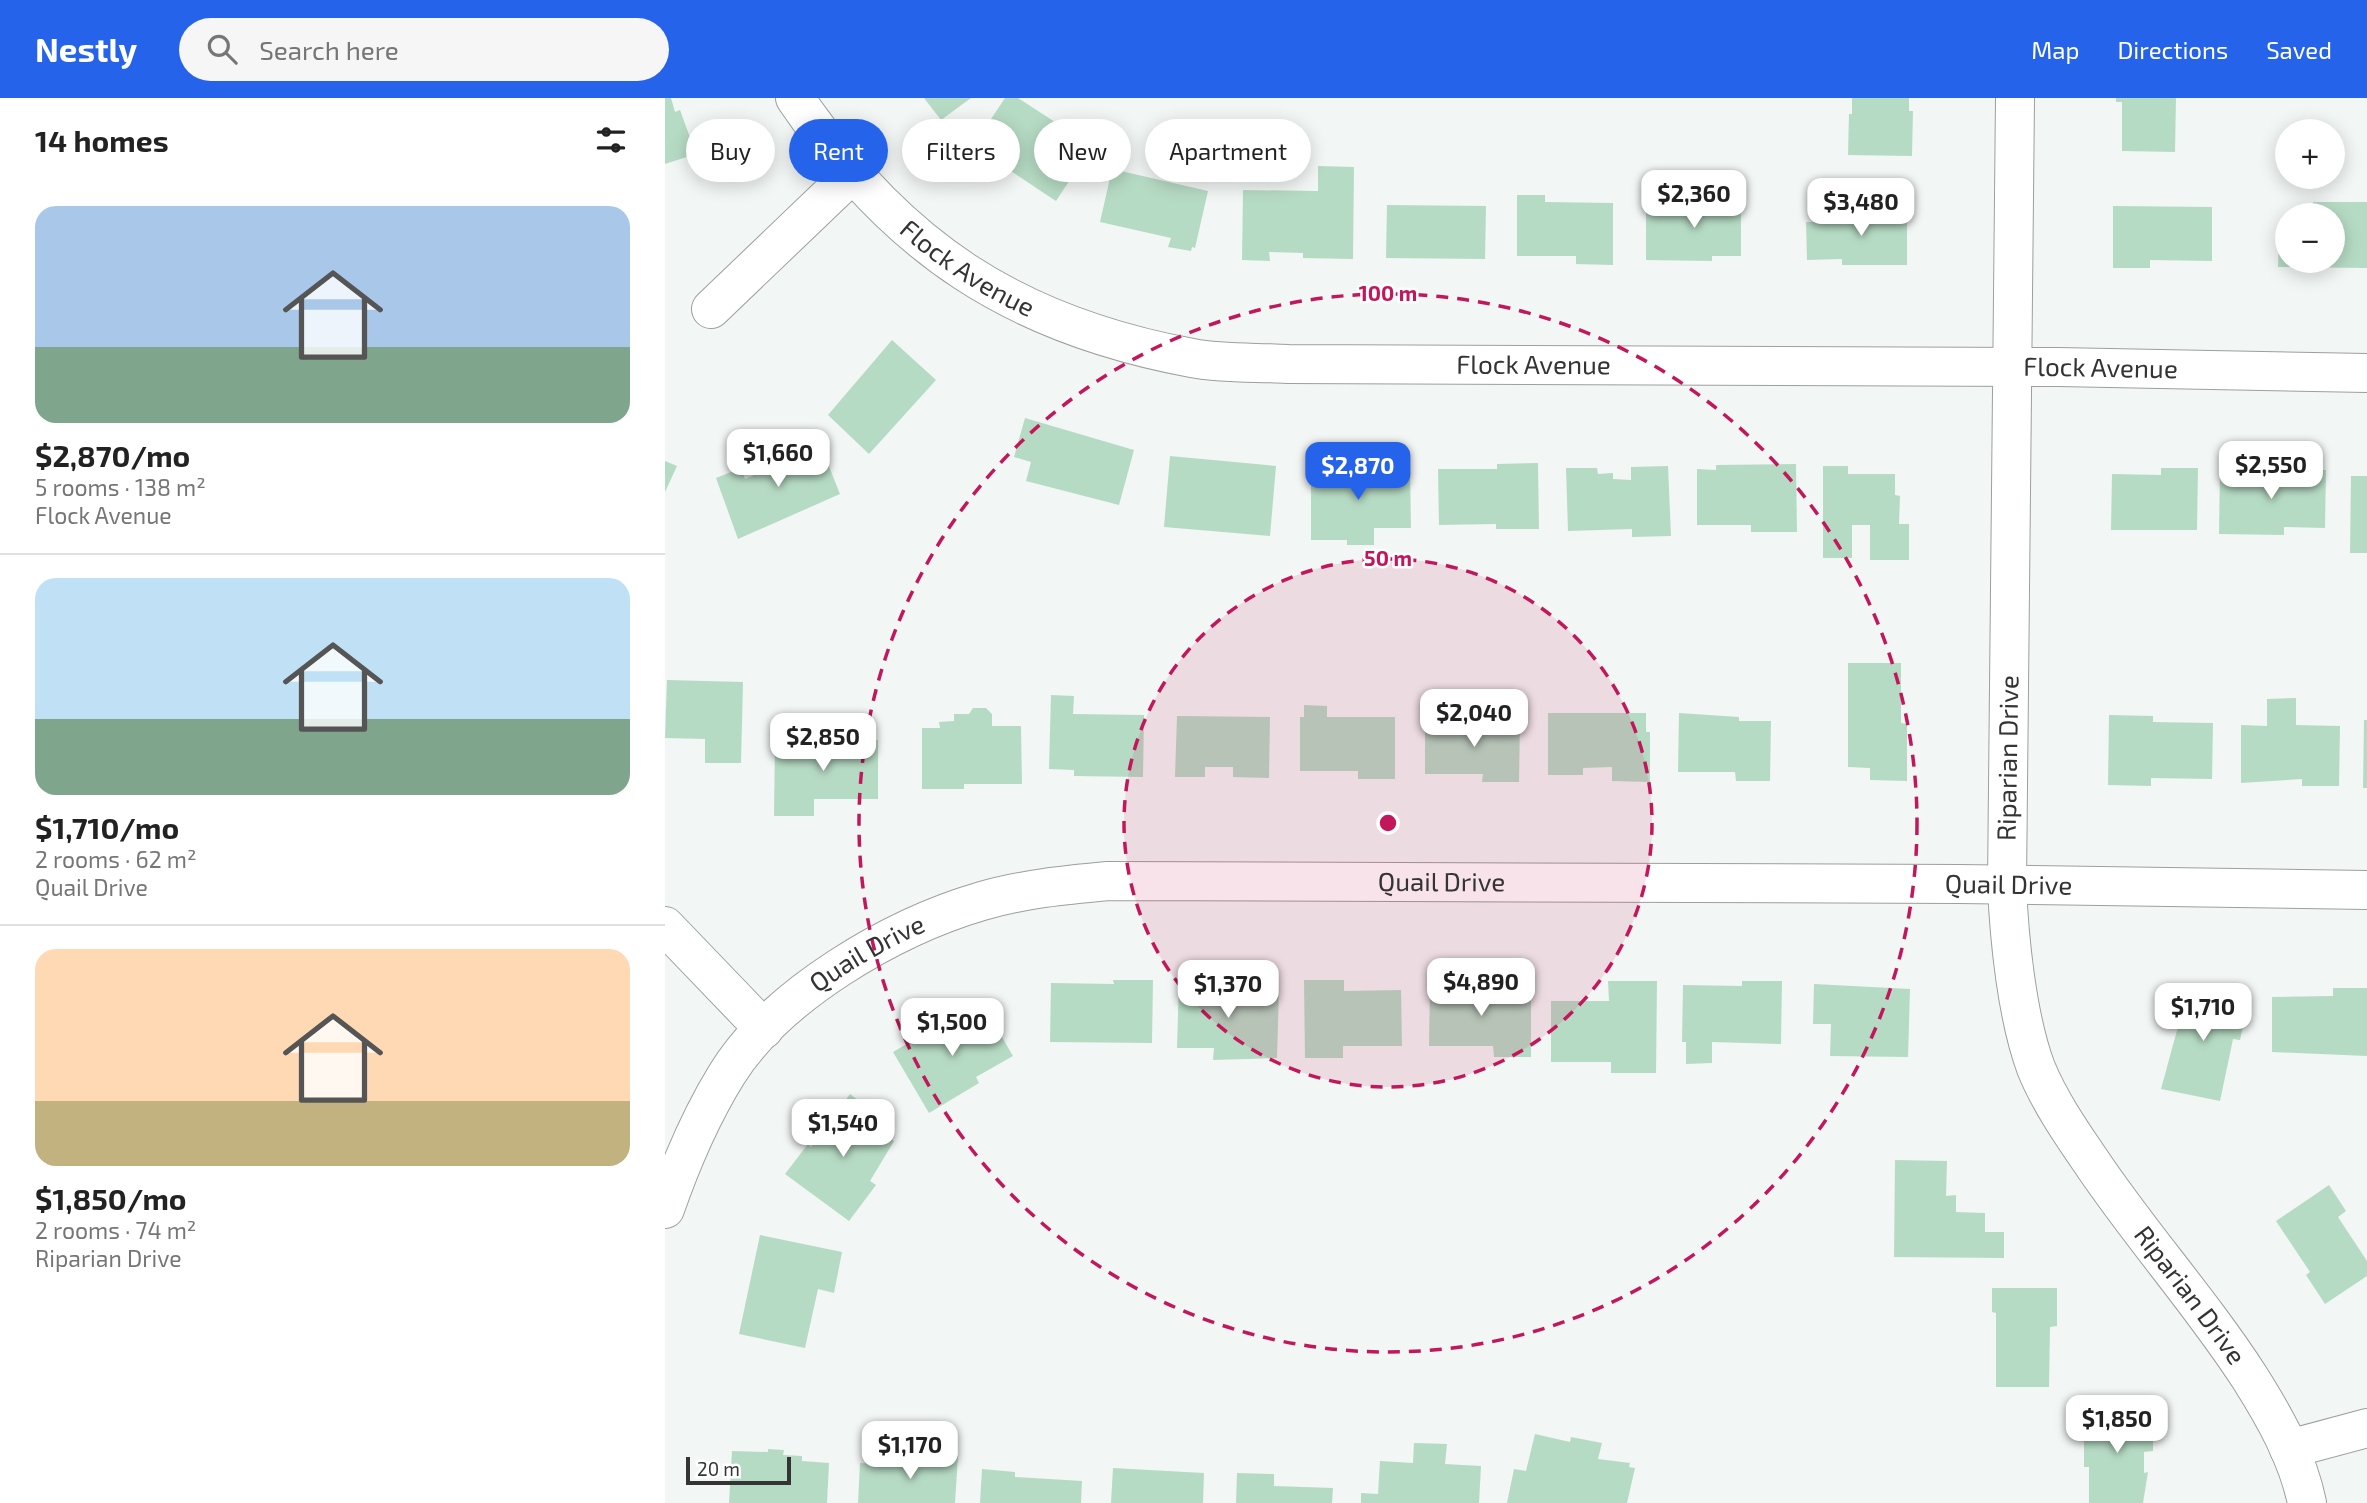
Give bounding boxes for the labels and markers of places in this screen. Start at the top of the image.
pin: $2,360 [1637,170,1751,230]
pin: $3,480 [1804,178,1918,238]
pin: $1,660 [721,430,835,489]
pin: $2,870 [1301,442,1415,502]
pin: $2,550 [2214,442,2328,501]
pin: $2,040 [1417,690,1531,749]
pin: $2,850 [766,714,880,773]
centre of rings [1376,811,1400,835]
pin: $4,890 [1424,958,1538,1018]
pin: $1,370 [1171,960,1285,1020]
pin: $1,710 [2146,984,2260,1043]
pin: $1,500 [895,998,1009,1058]
pin: $1,540 [786,1100,900,1159]
pin: $1,850 [2060,1396,2174,1455]
pin: $1,170 [853,1422,967,1481]

